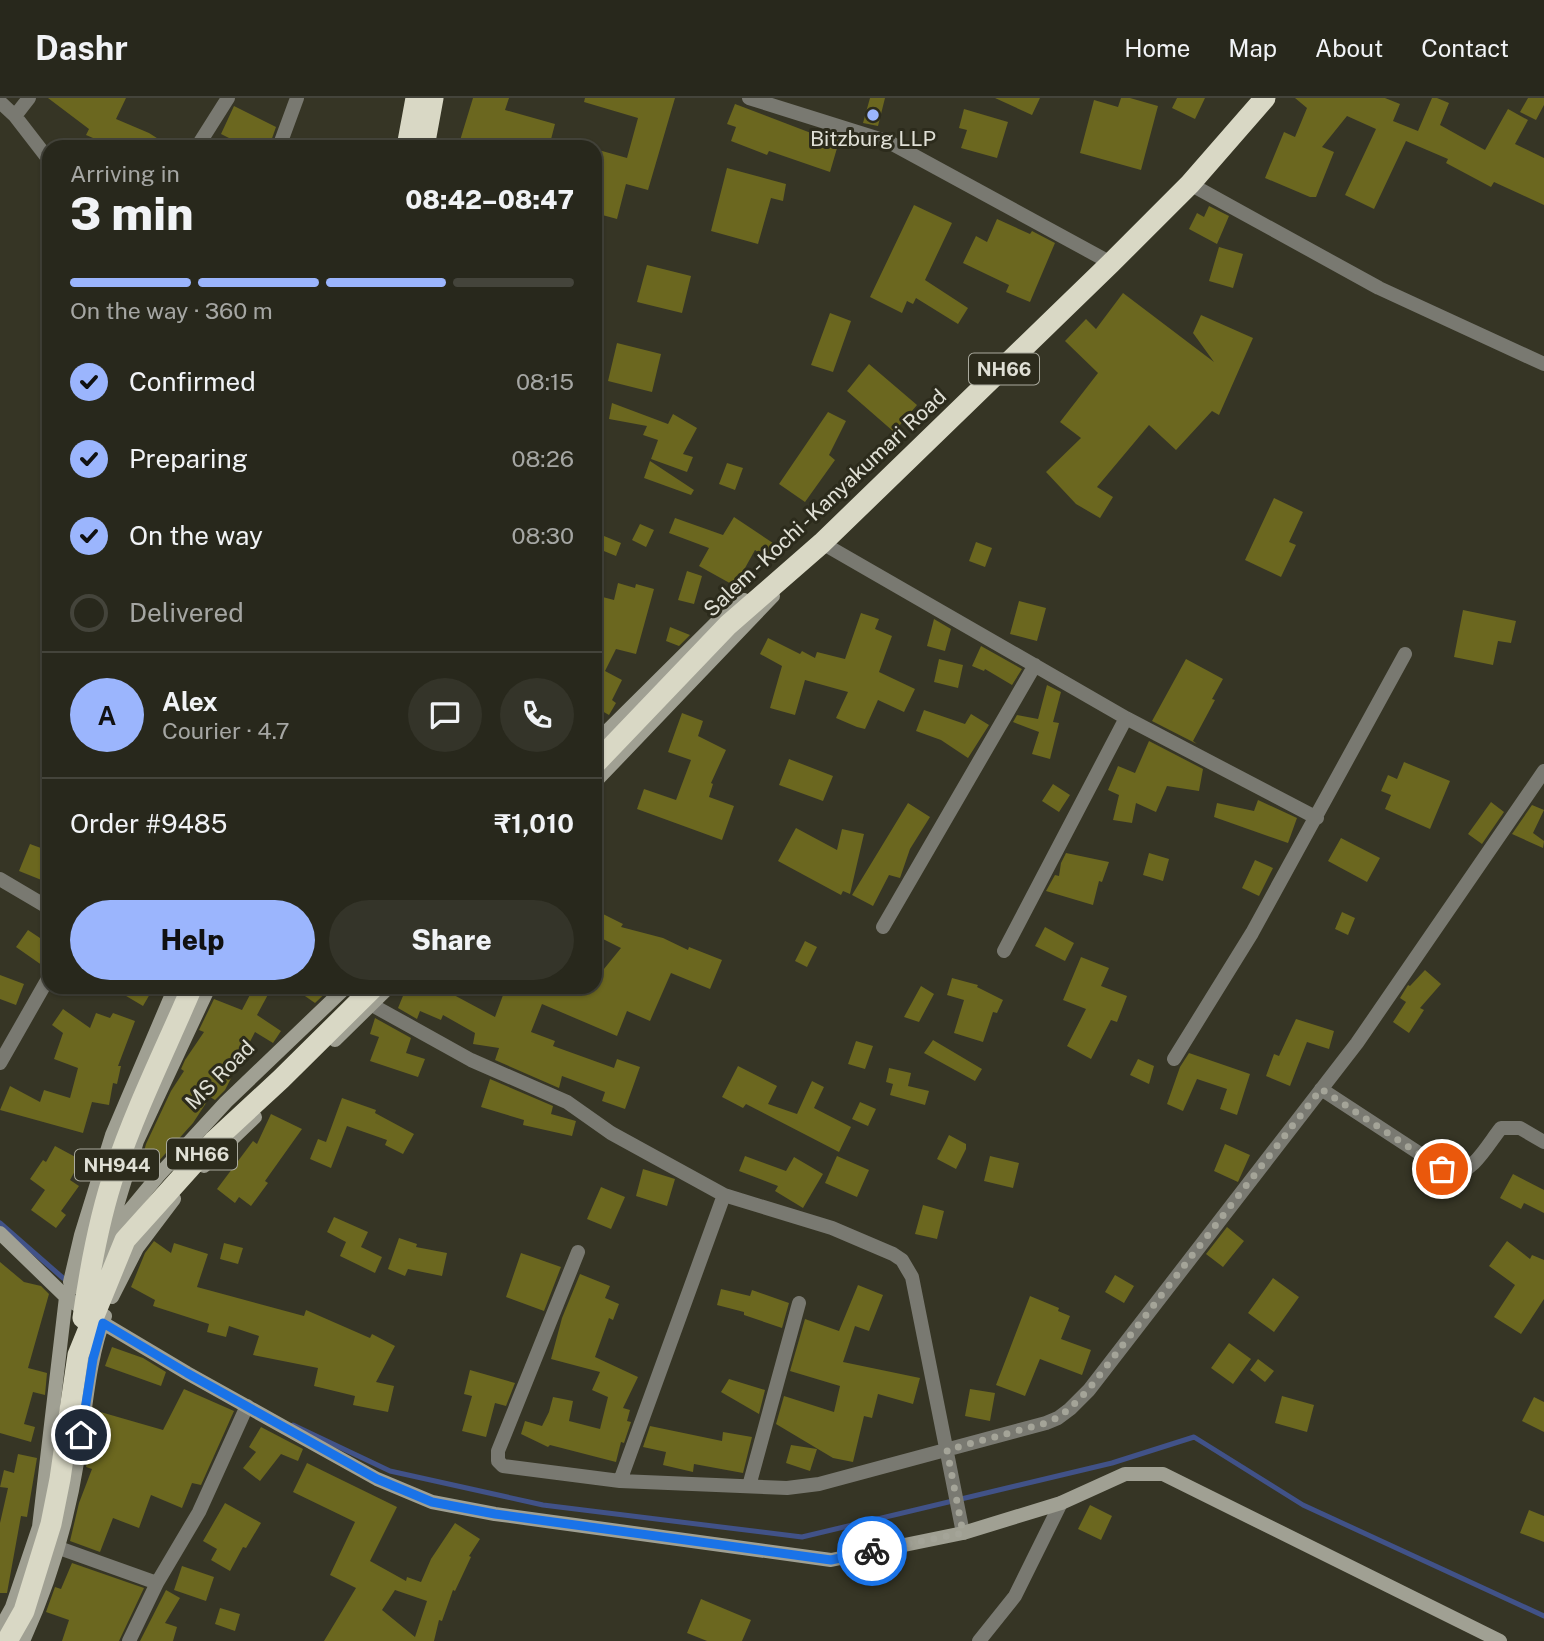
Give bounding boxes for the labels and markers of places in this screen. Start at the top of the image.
marker: Bitzburg LLP [865,107,881,123]
place label: Bitzburg LLP [810,126,936,151]
pin [1412,1139,1472,1199]
pin [51,1405,111,1465]

